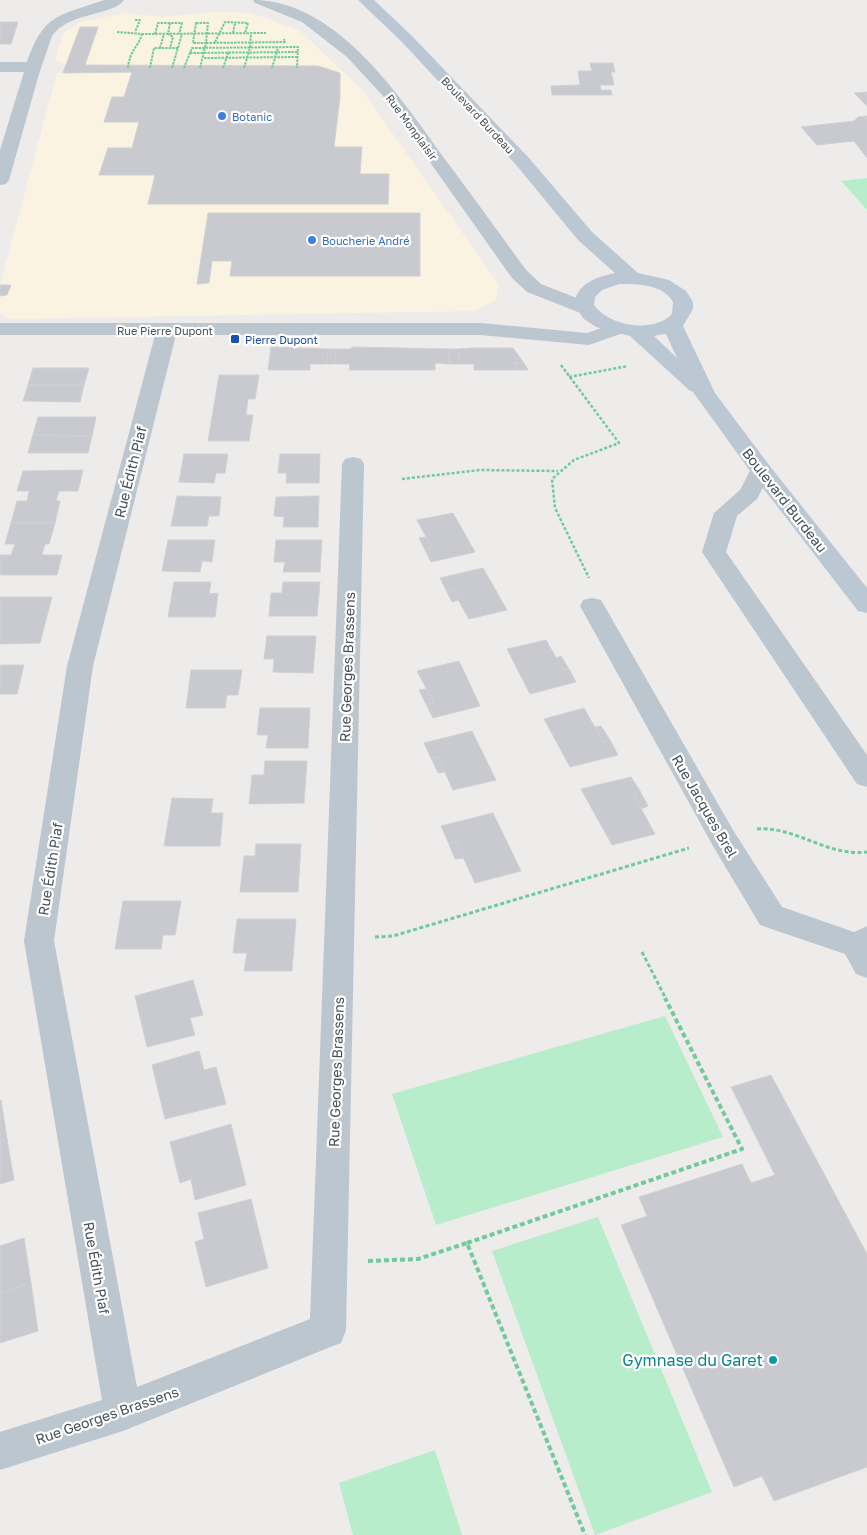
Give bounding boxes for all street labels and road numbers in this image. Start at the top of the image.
street label: Boulevard Burdeau [439,74,517,156]
street label: Rue Monplaisir [384,91,441,163]
street label: Rue Pierre Dupont [117,324,213,337]
street label: Rue Édith Piaf [110,424,150,520]
street label: Boulevard Burdeau [739,445,831,555]
street label: Rue Georges Brassens [336,592,358,742]
street label: Rue Jacques Brel [669,751,741,861]
street label: Rue Édith Piaf [34,821,66,917]
street label: Rue Georges Brassens [325,997,347,1147]
street label: Rue Édith Piaf [80,1220,114,1316]
street label: Rue Georges Brassens [33,1382,181,1448]

